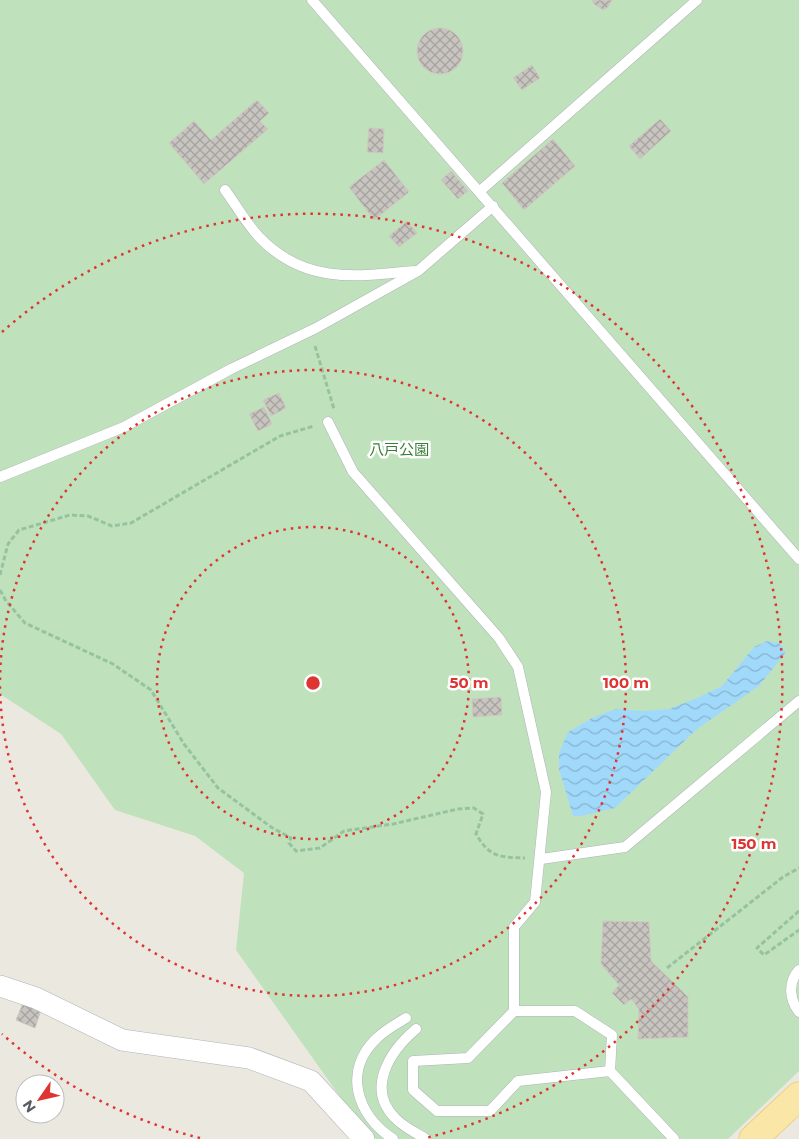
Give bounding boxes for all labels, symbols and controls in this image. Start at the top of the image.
park label: 八戸公園 [369,440,429,459]
text: 50 m [449,673,489,692]
text: 100 m [603,673,649,692]
centre of rings [304,674,322,692]
text: 150 m [732,834,776,853]
north arrow [15,1074,65,1124]
text: N [19,1097,40,1116]

